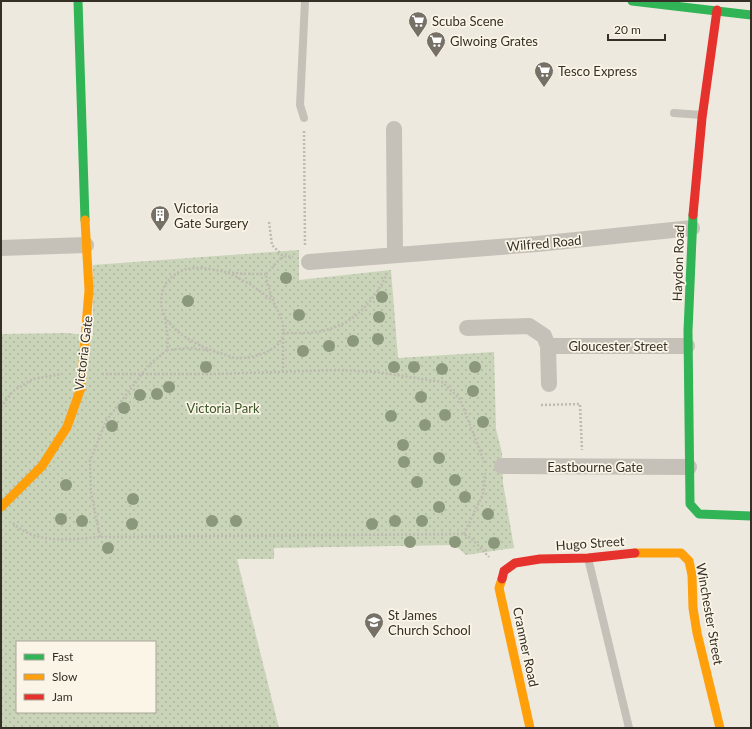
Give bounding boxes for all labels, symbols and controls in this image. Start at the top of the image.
supermarket icon: Scuba Scene [407,10,429,38]
place label: Scuba Scene [432,13,504,29]
scale bar [608,16,665,42]
text: 20 m [614,22,641,37]
supermarket icon: Glwoing Grates [425,30,447,58]
place label: Glwoing Grates [450,33,538,49]
supermarket icon: Tesco Express [533,60,555,88]
place label: Tesco Express [558,63,638,79]
place label: Victoria Gate Surgery [174,200,249,231]
building icon: Victoria Gate Surgery [149,204,171,232]
street label: Haydon Road [669,224,687,302]
street label: Wilfred Road [506,232,582,254]
street label: Victoria Gate [70,315,96,391]
street label: Gloucester Street [568,338,668,354]
park label: Victoria Park [186,400,260,416]
street label: Eastbourne Gate [547,459,643,475]
street label: Hugo Street [555,533,625,553]
street label: Winchester Street [693,562,727,667]
street label: Cranmer Road [510,606,542,688]
place label: St James Church School [388,607,471,638]
school or university icon: St James Church School [363,611,385,639]
legend [16,641,156,713]
text: Fast [52,649,74,664]
text: Slow [52,669,78,684]
text: Jam [52,689,73,704]

